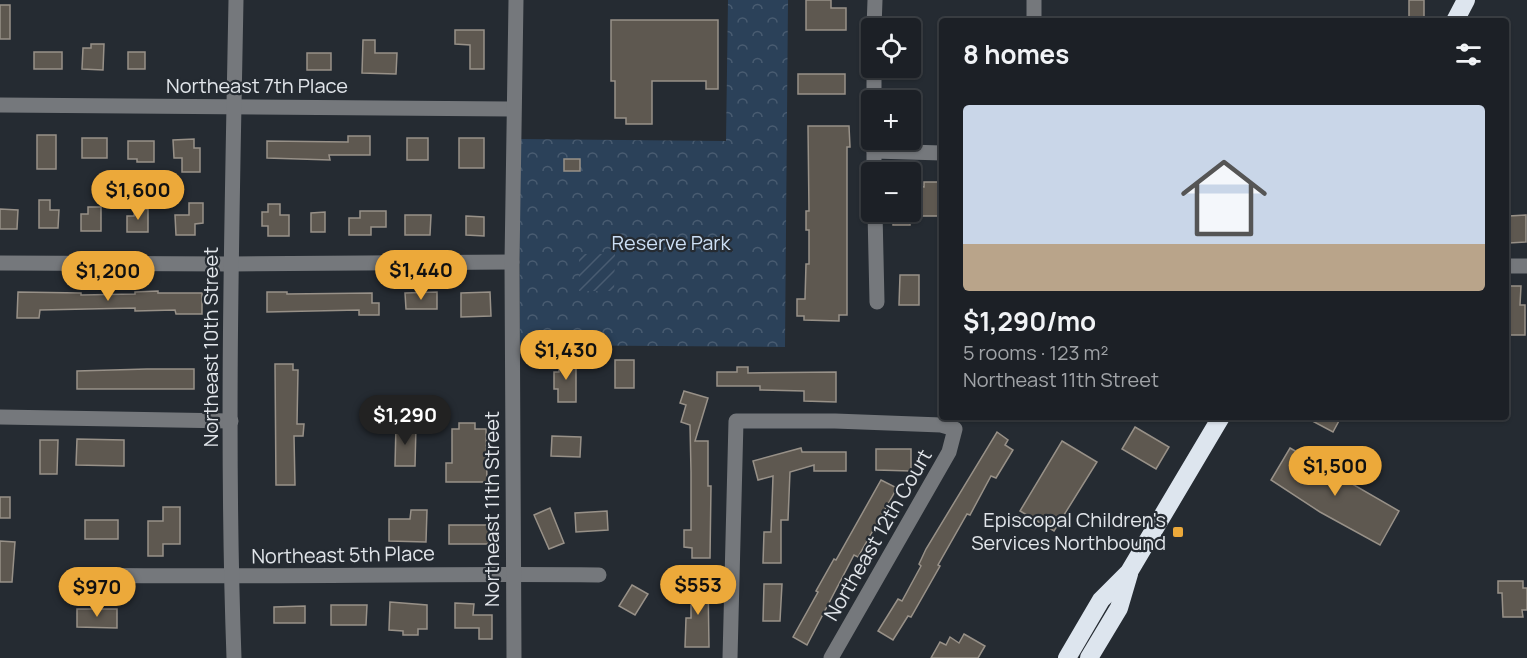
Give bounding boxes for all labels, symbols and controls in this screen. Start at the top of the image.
map controls [861,18,921,222]
button: locate [861,18,921,78]
text: 8 homes [963,36,1069,72]
icon: filters [1452,38,1485,71]
street label: Northeast 7th Place [166,72,348,99]
button: + [861,90,921,150]
icon: home [1170,144,1278,252]
button: − [861,162,921,222]
pin: $1,600 [89,170,187,221]
text: $1,600 [105,176,171,203]
park label: Reserve Park [611,229,732,256]
street label: Northeast 10th Street [197,247,224,447]
pin: $1,440 [372,250,470,301]
pin: $1,200 [59,251,157,302]
text: $1,440 [389,256,453,283]
text: $1,200 [76,257,140,284]
text: $1,290/mo [963,303,1096,339]
pin: $1,430 [517,330,615,381]
text: $1,430 [534,336,598,363]
text: 5 rooms · 123 m² [963,339,1108,366]
text: Northeast 11th Street [963,366,1159,393]
pin: $1,290 [356,395,454,446]
text: $1,290 [373,401,437,428]
street label: Northeast 11th Street [478,411,505,607]
street label: Northeast 12th Court [817,444,938,626]
pin: $1,500 [1286,446,1384,497]
text: $1,500 [1303,452,1367,479]
place label: Episcopal Children's Services Northbound [971,506,1166,556]
marker: Episcopal Children's Services Northbound [1171,525,1185,539]
street label: Northeast 5th Place [251,539,435,570]
pin: $553 [662,565,734,616]
pin: $970 [61,567,133,618]
text: $553 [674,571,722,598]
text: $970 [73,573,121,600]

